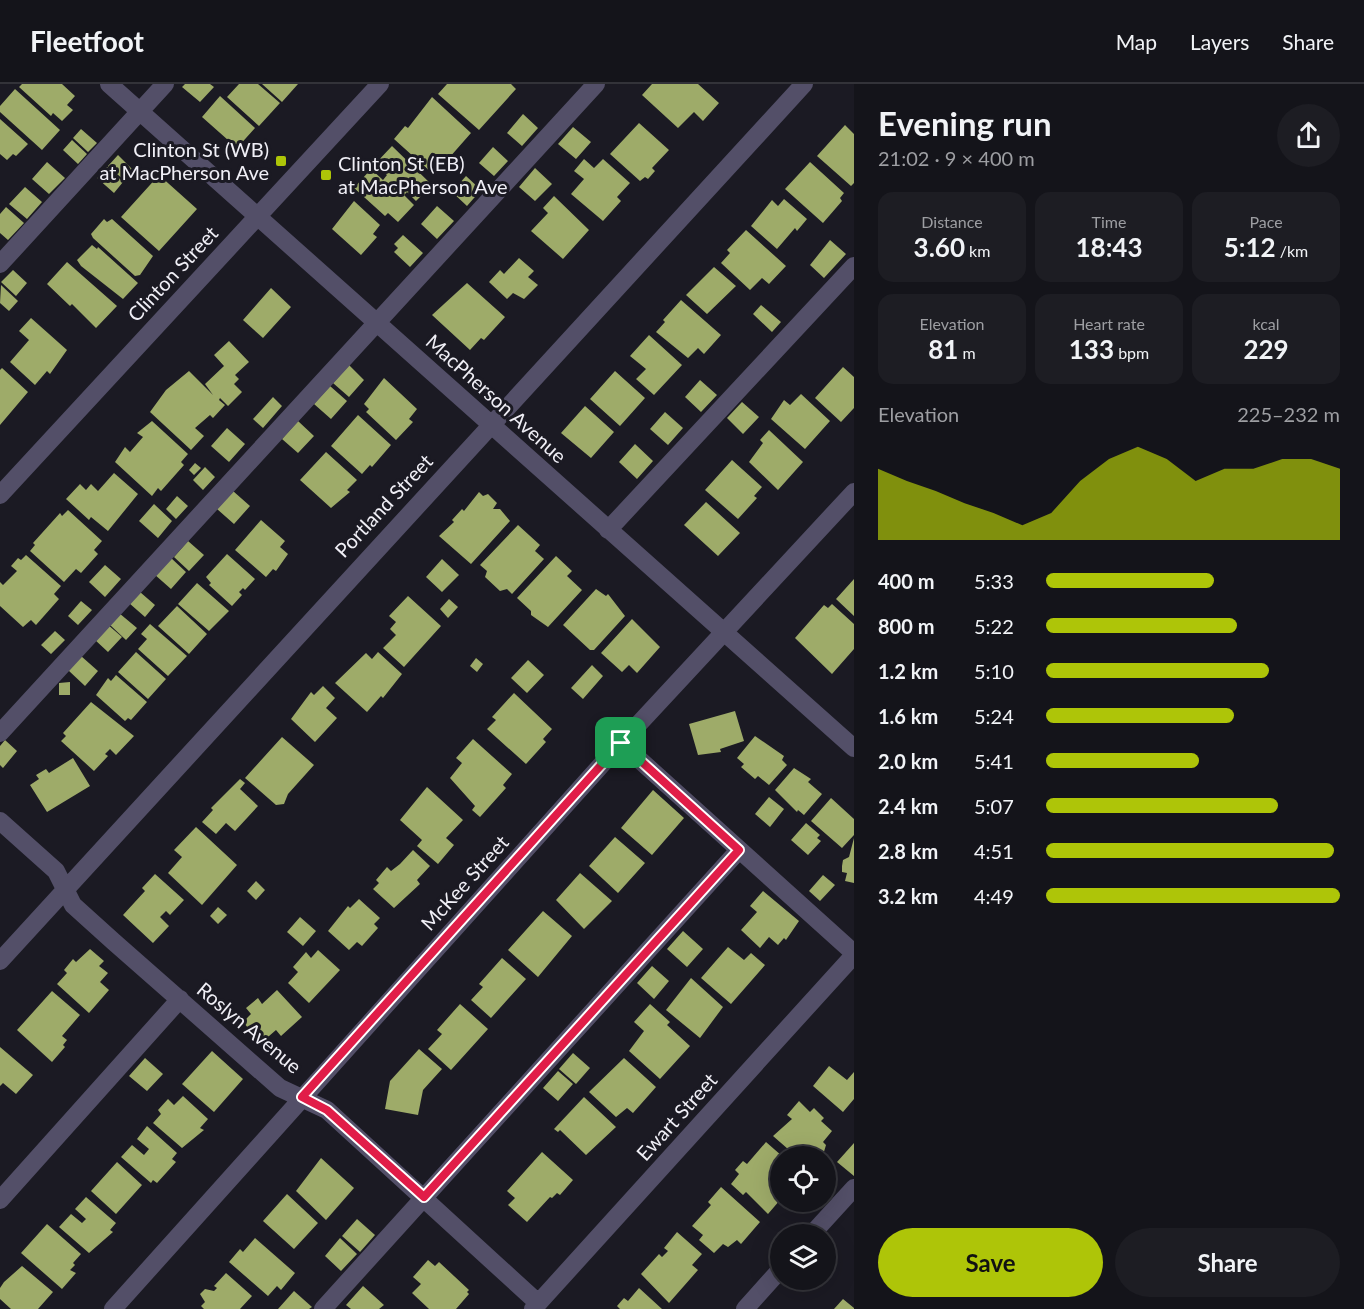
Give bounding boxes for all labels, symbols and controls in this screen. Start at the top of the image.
text: Fleetfoot [30,24,144,58]
text: Map [1116,29,1157,54]
text: Layers [1190,29,1249,54]
text: Share [1282,29,1334,54]
text: Evening run [878,103,1052,143]
button: share [1277,104,1340,167]
place label: Clinton St (WB) at MacPherson Ave [99,137,269,184]
text: 21:02 · 9 × 400 m [878,146,1035,170]
place label: Clinton St (EB) at MacPherson Ave [338,151,508,198]
marker: Clinton St (WB) at MacPherson Ave [274,154,288,168]
marker: Clinton St (EB) at MacPherson Ave [319,168,333,182]
text: Distance [921,212,983,231]
text: Time [1092,212,1126,231]
text: Pace [1249,212,1283,231]
street label: Clinton Street [122,221,222,326]
text: 3.60 [914,231,965,263]
text: 18:43 [1075,231,1143,263]
text: 5:12 [1224,231,1276,263]
text: km [965,241,990,260]
text: /km [1276,241,1308,260]
text: Elevation [920,314,985,333]
text: Heart rate [1073,314,1145,333]
text: kcal [1252,314,1280,333]
street label: MacPherson Avenue [422,329,572,468]
text: 81 [928,333,958,365]
text: 133 [1069,333,1114,365]
text: 229 [1243,333,1289,365]
text: m [958,343,976,362]
text: bpm [1114,343,1149,362]
text: Elevation [878,402,959,426]
text: 225–232 m [1237,402,1340,426]
street label: Portland Street [329,449,437,562]
text: 400 m [878,569,934,593]
text: 5:33 [974,569,1014,593]
text: 800 m [878,614,934,638]
text: 5:22 [974,614,1014,638]
text: 1.2 km [878,659,938,683]
text: 5:10 [974,659,1014,683]
text: 1.6 km [878,704,938,728]
text: 5:24 [974,704,1014,728]
pin [595,717,646,768]
icon: arrive [604,726,637,759]
text: 2.0 km [878,749,938,773]
text: 5:41 [974,749,1014,773]
text: 2.4 km [878,794,938,818]
text: 5:07 [974,794,1014,818]
street label: McKee Street [415,830,513,935]
text: 2.8 km [878,839,938,863]
text: 4:51 [974,839,1014,863]
text: 3.2 km [878,884,938,908]
text: 4:49 [974,884,1014,908]
street label: Roslyn Avenue [193,977,307,1078]
street label: Ewart Street [631,1068,722,1165]
map controls [770,1146,836,1290]
button: locate [770,1146,836,1212]
button: layers [770,1224,836,1290]
button: Save [878,1228,1103,1297]
button: Share [1115,1228,1340,1297]

